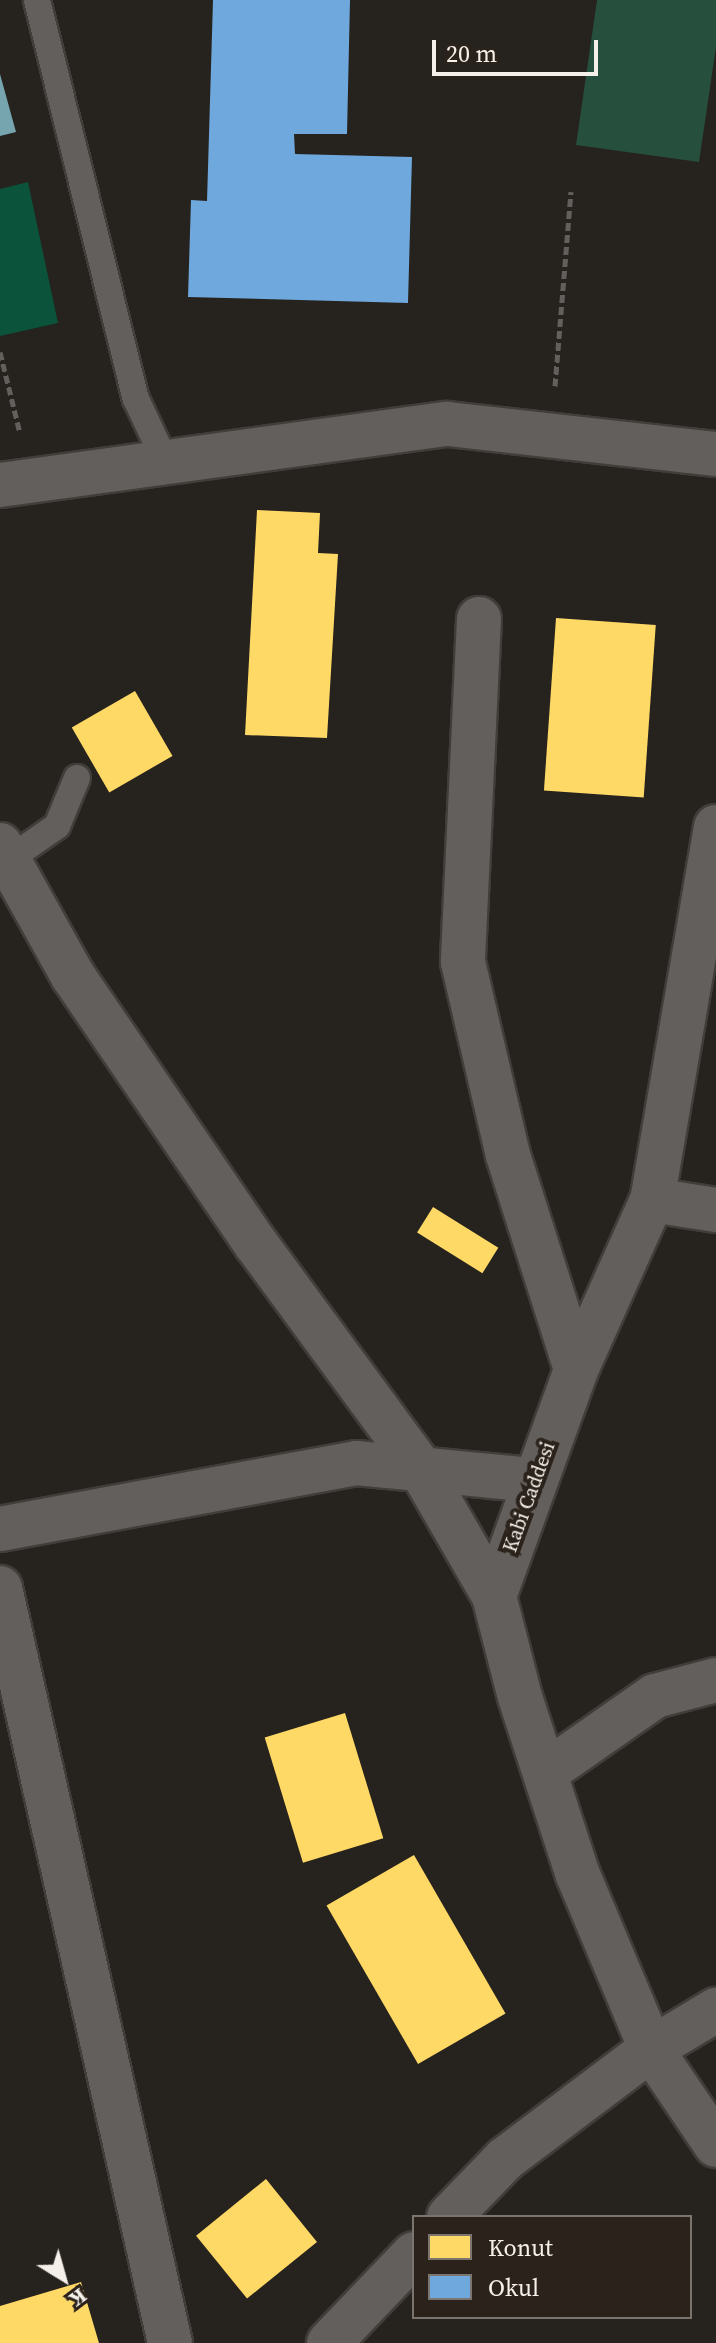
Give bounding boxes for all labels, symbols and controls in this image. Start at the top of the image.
scale bar [436,24,602,74]
text: 20 m [446,37,497,70]
street label: Kabi Caddesi [498,1438,560,1556]
legend [412,2215,692,2319]
text: Konut [488,2231,553,2264]
north arrow [24,2239,104,2319]
text: Okul [488,2271,539,2304]
text: K [63,2282,94,2315]

